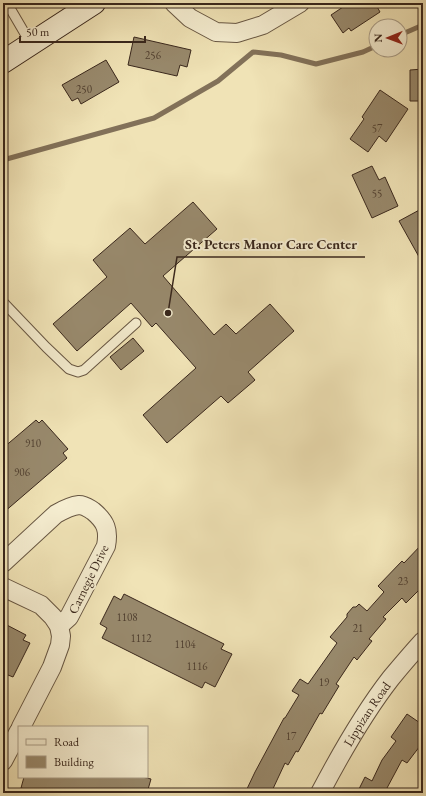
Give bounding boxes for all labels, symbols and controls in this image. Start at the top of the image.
scale bar [20,18,145,44]
north arrow [368,18,408,58]
text: 50 m [26,24,50,40]
text: N [371,34,385,43]
house number: 256 [145,48,162,62]
house number: 250 [76,82,92,96]
house number: 57 [372,121,383,135]
house number: 55 [372,186,382,200]
callout: St. Peters Manor Care Center [177,231,365,257]
text: St. Peters Manor Care Center [185,235,357,253]
house number: 910 [25,436,41,450]
house number: 906 [14,465,31,479]
street label: Carnegie Drive [64,542,113,617]
house number: 23 [398,574,408,588]
house number: 1108 [116,610,138,624]
house number: 21 [353,621,363,635]
house number: 1112 [130,631,152,645]
house number: 1104 [174,637,196,651]
house number: 1116 [186,659,208,673]
house number: 19 [319,675,330,689]
street label: Lippizan Road [340,678,395,749]
legend [18,726,148,778]
house number: 17 [286,729,297,743]
text: Road [54,734,80,750]
text: Building [54,754,95,770]

